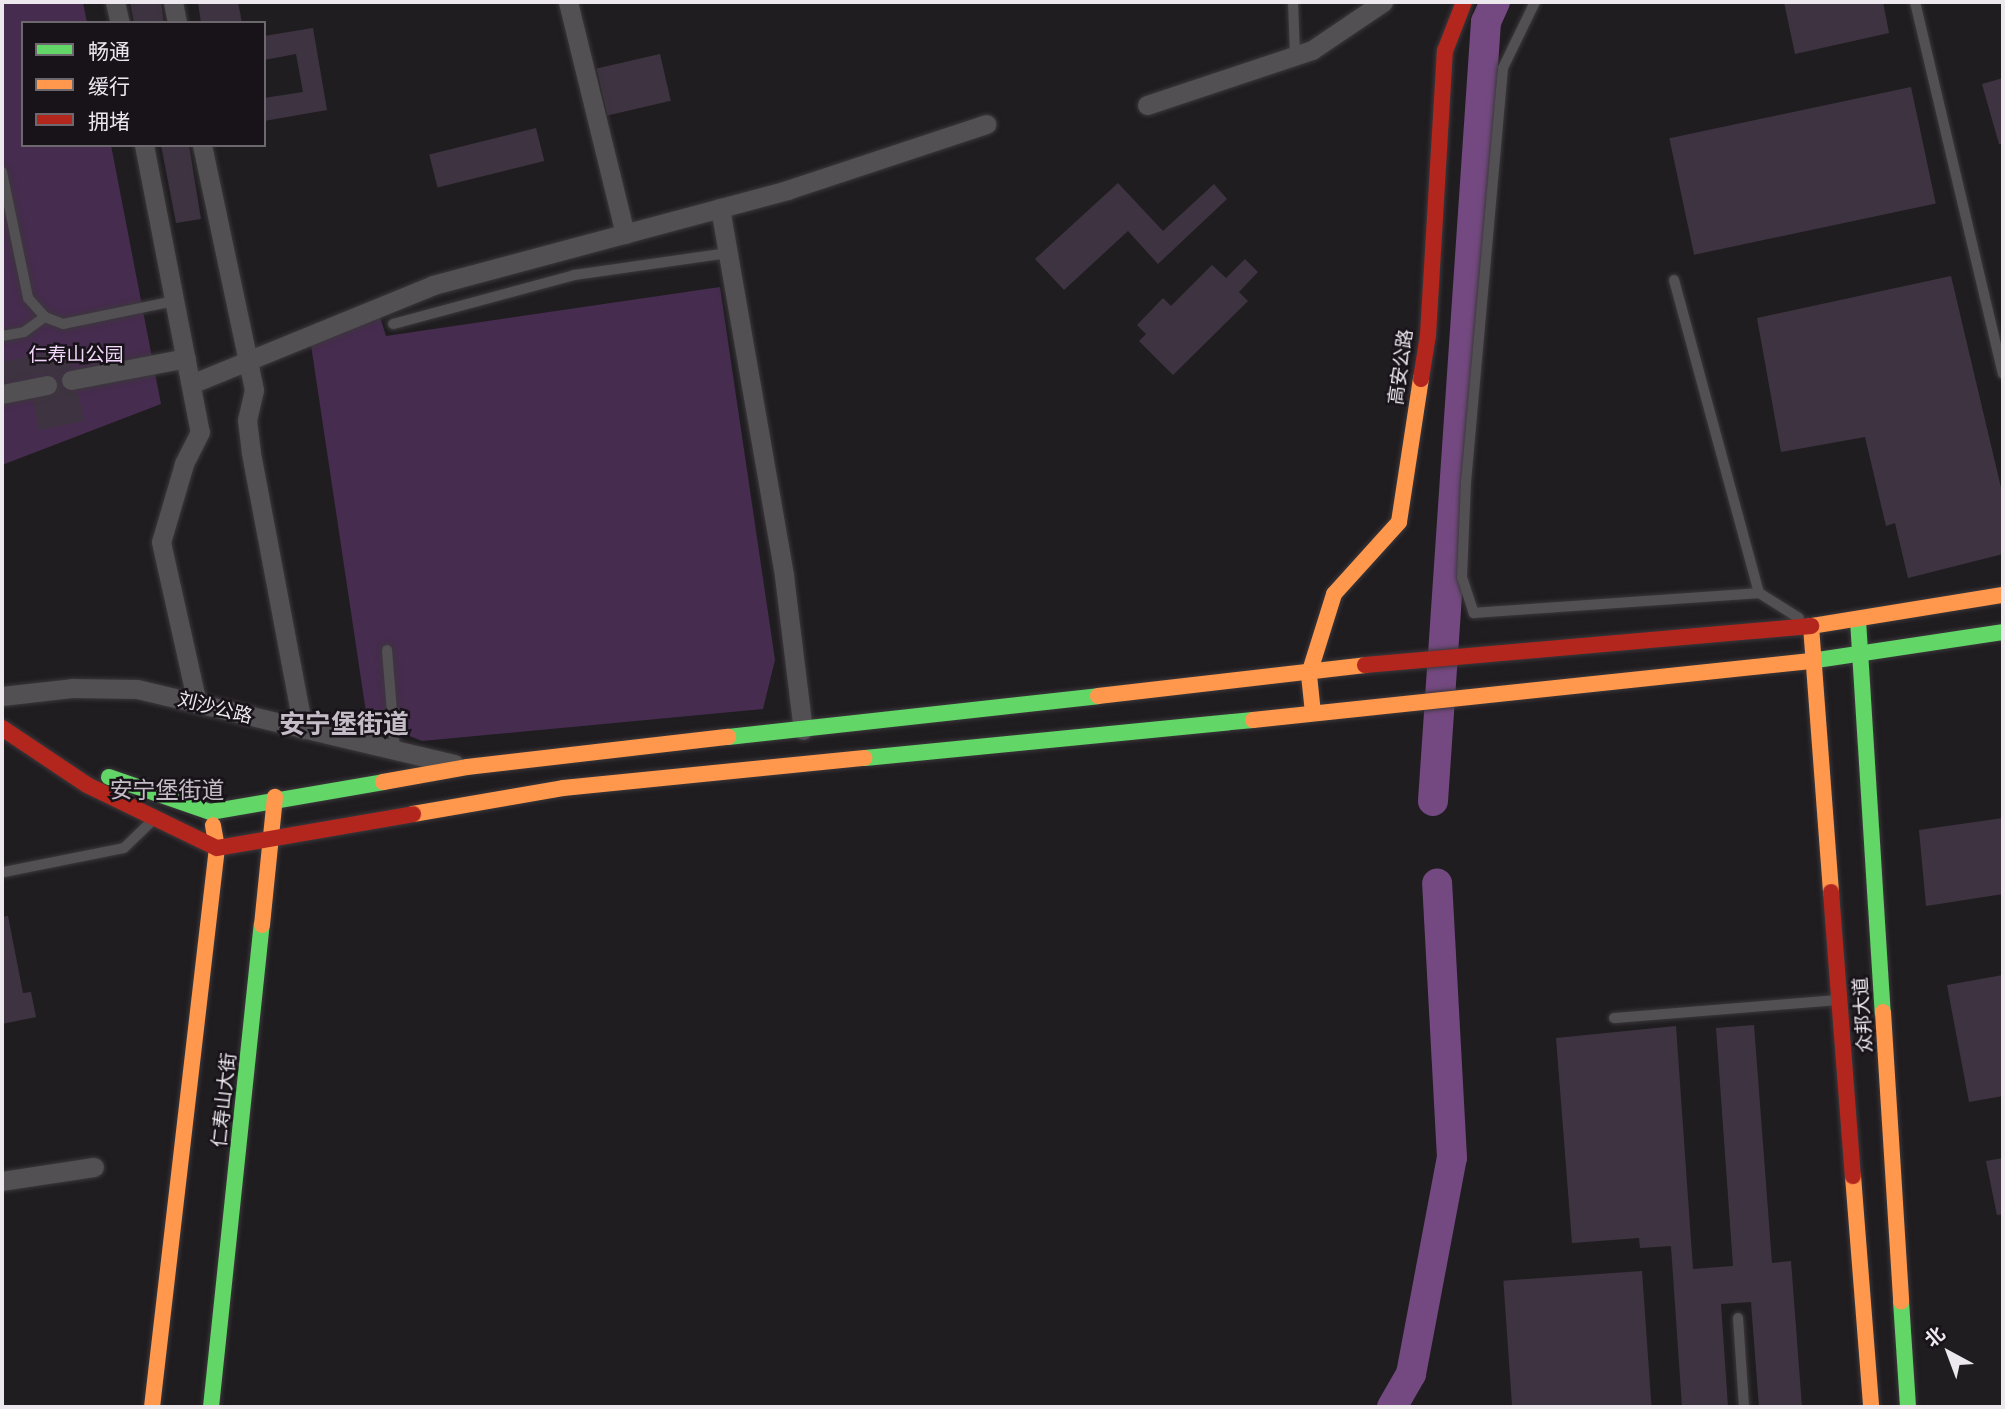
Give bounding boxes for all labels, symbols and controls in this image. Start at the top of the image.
legend [21,21,266,147]
text: 畅通 [88,39,130,64]
text: 缓行 [88,74,130,99]
text: 拥堵 [88,109,130,134]
street label: 高安公路 [1384,328,1418,406]
park label: 仁寿山公园 [29,344,123,366]
street label: 刘沙公路 [175,688,255,728]
district label: 安宁堡街道 [279,709,409,741]
district label: 安宁堡街道 [110,776,224,804]
street label: 众邦大道 [1849,976,1877,1054]
street label: 仁寿山大街 [208,1052,240,1148]
north arrow [1914,1318,1984,1388]
text: 北 [1920,1322,1950,1352]

